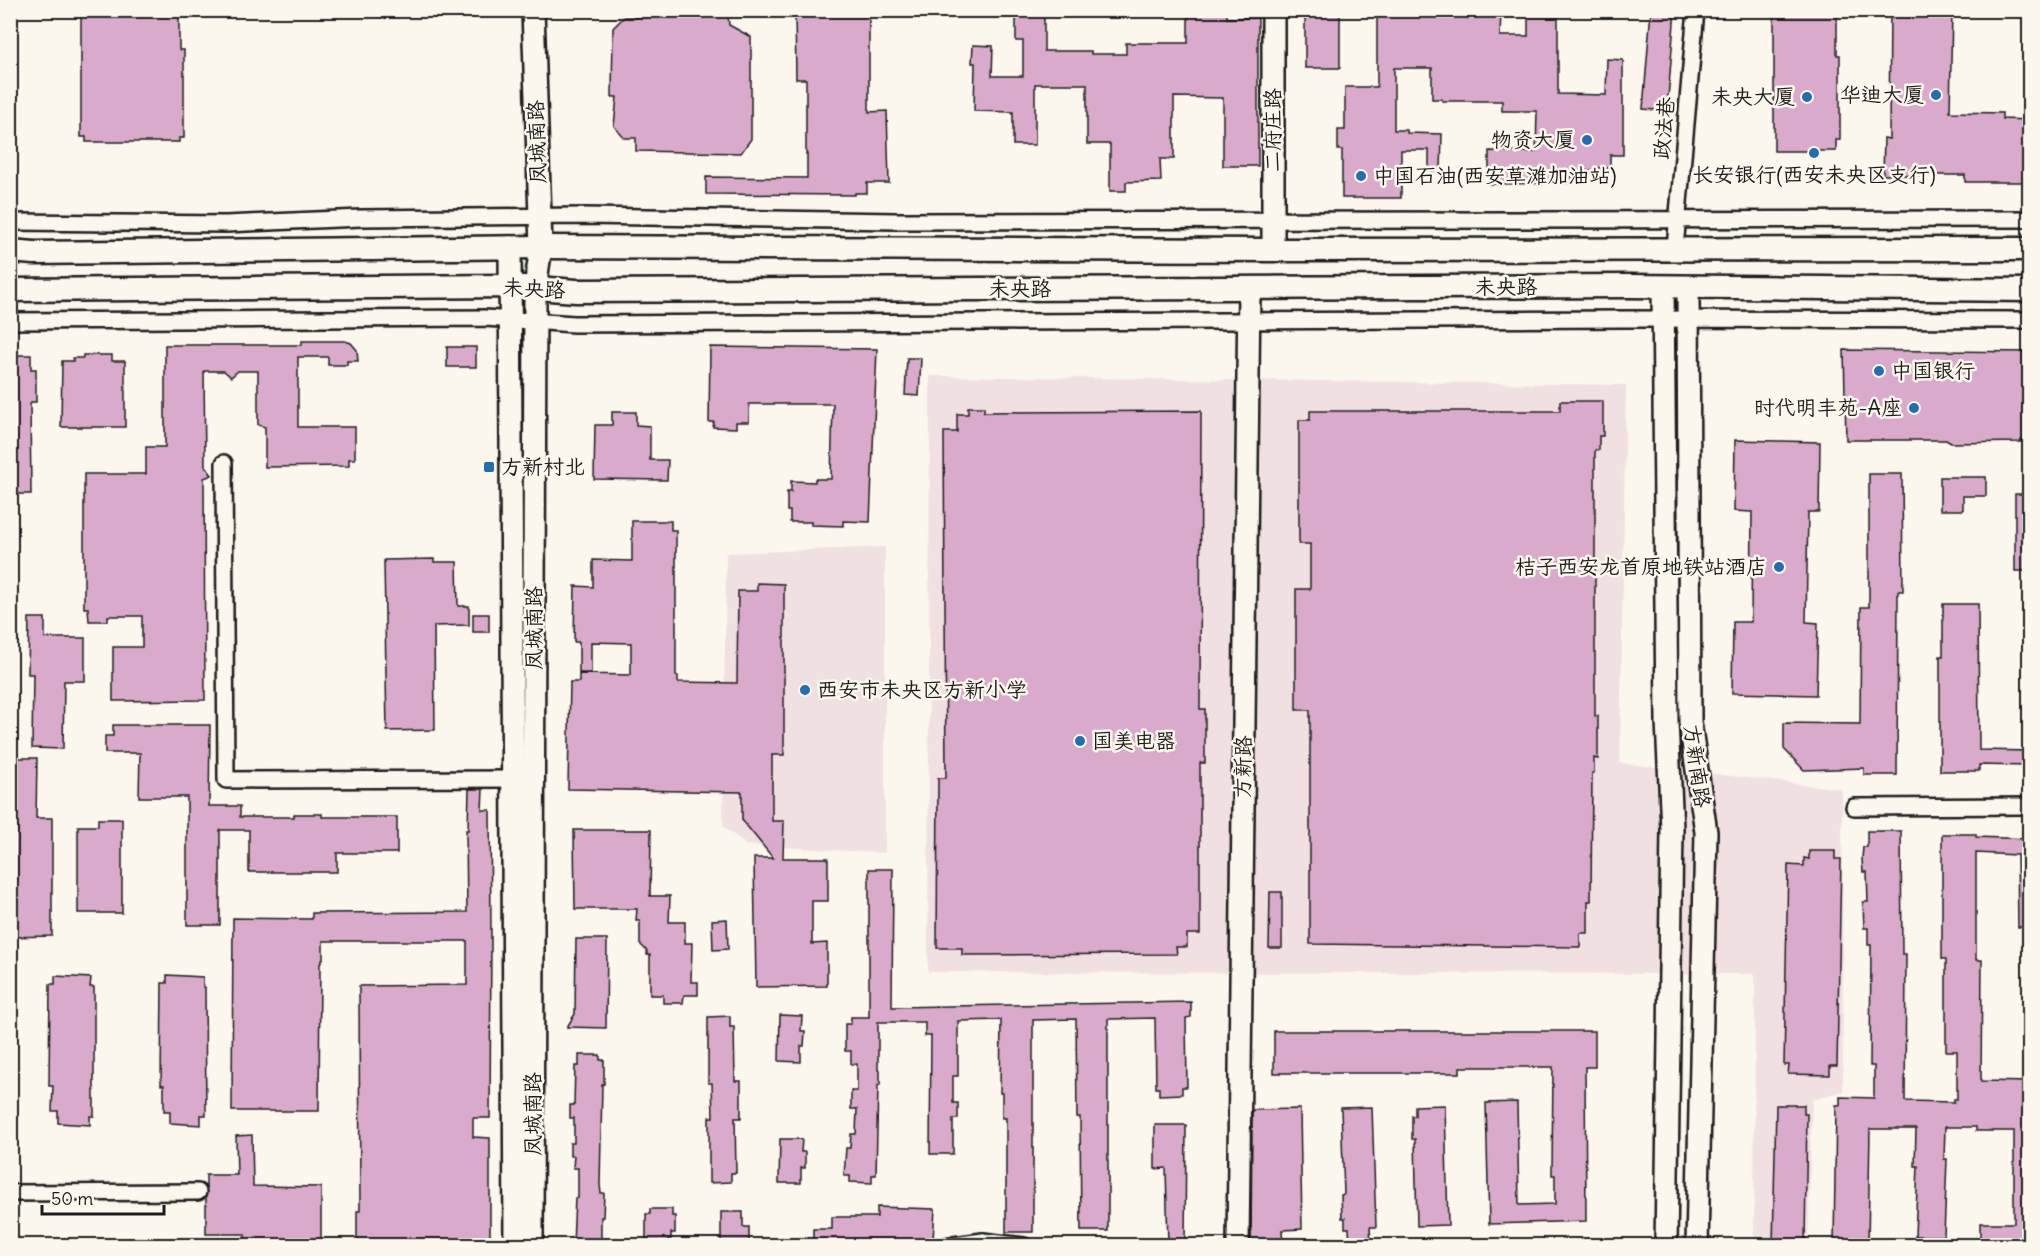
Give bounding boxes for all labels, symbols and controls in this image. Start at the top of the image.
place label: 华迪大厦 [1840,81,1924,108]
place label: 未央大厦 [1711,83,1795,110]
street label: 二府庄路 [1259,88,1286,172]
marker: 华迪大厦 [1929,88,1943,102]
marker: 未央大厦 [1800,90,1814,104]
street label: 政法巷 [1647,95,1680,161]
street label: 凤城南路 [522,100,551,184]
place label: 物资大厦 [1491,126,1575,153]
marker: 物资大厦 [1580,133,1594,147]
marker: 长安银行(西安未央区支行) [1807,146,1821,160]
place label: 长安银行(西安未央区支行) [1692,161,1936,188]
place label: 中国石油(西安草滩加油站) [1373,162,1617,189]
marker: 中国石油(西安草滩加油站) [1354,169,1368,183]
street label: 未央路 [502,273,566,304]
street label: 未央路 [1475,273,1538,300]
street label: 未央路 [989,275,1052,302]
place label: 中国银行 [1891,357,1975,384]
marker: 中国银行 [1872,364,1886,378]
place label: 时代明丰苑-A座 [1754,394,1902,421]
marker: 时代明丰苑-A座 [1907,401,1921,415]
place label: 方新村北 [501,453,585,480]
marker: 方新村北 [482,460,496,474]
place label: 桔子西安龙首原地铁站酒店 [1515,553,1767,580]
marker: 桔子西安龙首原地铁站酒店 [1772,560,1786,574]
street label: 凤城南路 [520,586,547,670]
place label: 西安市未央区方新小学 [817,676,1027,703]
marker: 西安市未央区方新小学 [798,683,812,697]
street label: 方新南路 [1678,722,1717,809]
place label: 国美电器 [1092,727,1176,754]
marker: 国美电器 [1073,734,1087,748]
street label: 方新路 [1228,735,1257,799]
street label: 凤城南路 [519,1072,546,1156]
scale bar [42,1178,164,1216]
text: 50 m [51,1187,93,1210]

